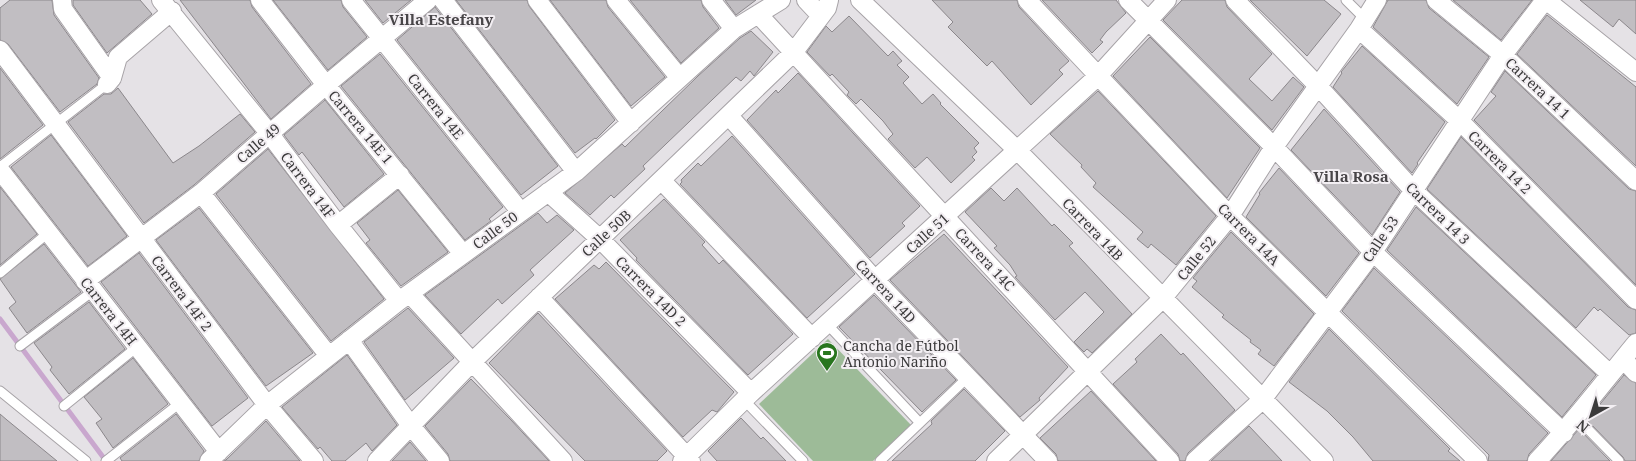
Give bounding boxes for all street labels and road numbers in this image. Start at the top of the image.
street label: Carrera 14 1 [1501,53,1575,123]
street label: Carrera 14E [404,69,469,143]
street label: Carrera 14E 1 [325,86,397,168]
street label: Calle 49 [232,119,284,167]
street label: Carrera 14 2 [1464,126,1536,198]
street label: Carrera 14F [277,148,339,222]
street label: Carrera 14 3 [1402,178,1474,248]
street label: Carrera 14B [1058,194,1128,264]
street label: Carrera 14A [1214,199,1284,269]
street label: Calle 50B [577,205,635,261]
street label: Calle 50 [469,207,522,253]
street label: Calle 51 [901,209,953,257]
street label: Calle 53 [1358,212,1402,266]
street label: Carrera 14C [951,224,1019,295]
street label: Calle 52 [1172,232,1220,284]
street label: Carrera 14F 2 [147,251,217,335]
street label: Carrera 14D 2 [612,252,690,330]
street label: Carrera 14D [851,255,921,327]
street label: Carrera 14H [76,273,142,349]

